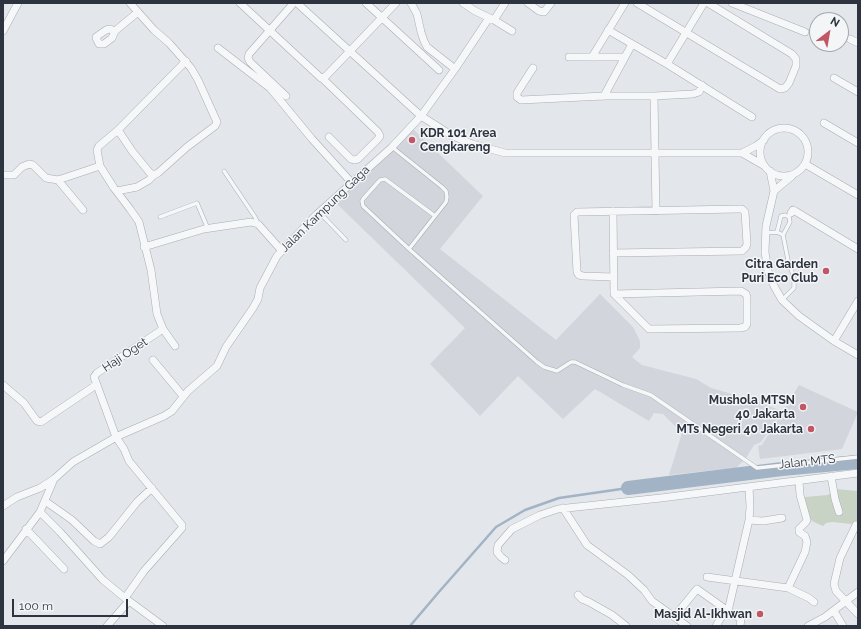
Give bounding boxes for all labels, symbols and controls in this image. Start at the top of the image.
north arrow [809,12,849,52]
text: N [828,14,842,30]
place label: KDR 101 Area Cengkareng [420,126,496,154]
marker: KDR 101 Area Cengkareng [407,135,417,145]
street label: Jalan Kampung Gaga [277,163,373,255]
place label: Citra Garden Puri Eco Club [742,257,818,285]
marker: Citra Garden Puri Eco Club [821,266,831,276]
street label: Haji Oget [100,335,150,375]
place label: Mushola MTSN 40 Jakarta [709,393,795,421]
marker: Mushola MTSN 40 Jakarta [798,402,808,412]
place label: MTs Negeri 40 Jakarta [676,422,803,436]
marker: MTs Negeri 40 Jakarta [806,424,816,434]
street label: Jalan MTS [778,452,836,472]
scale bar [14,591,130,617]
text: 100 m [19,599,53,613]
place label: Masjid Al-Ikhwan [654,607,752,621]
marker: Masjid Al-Ikhwan [755,609,765,619]

